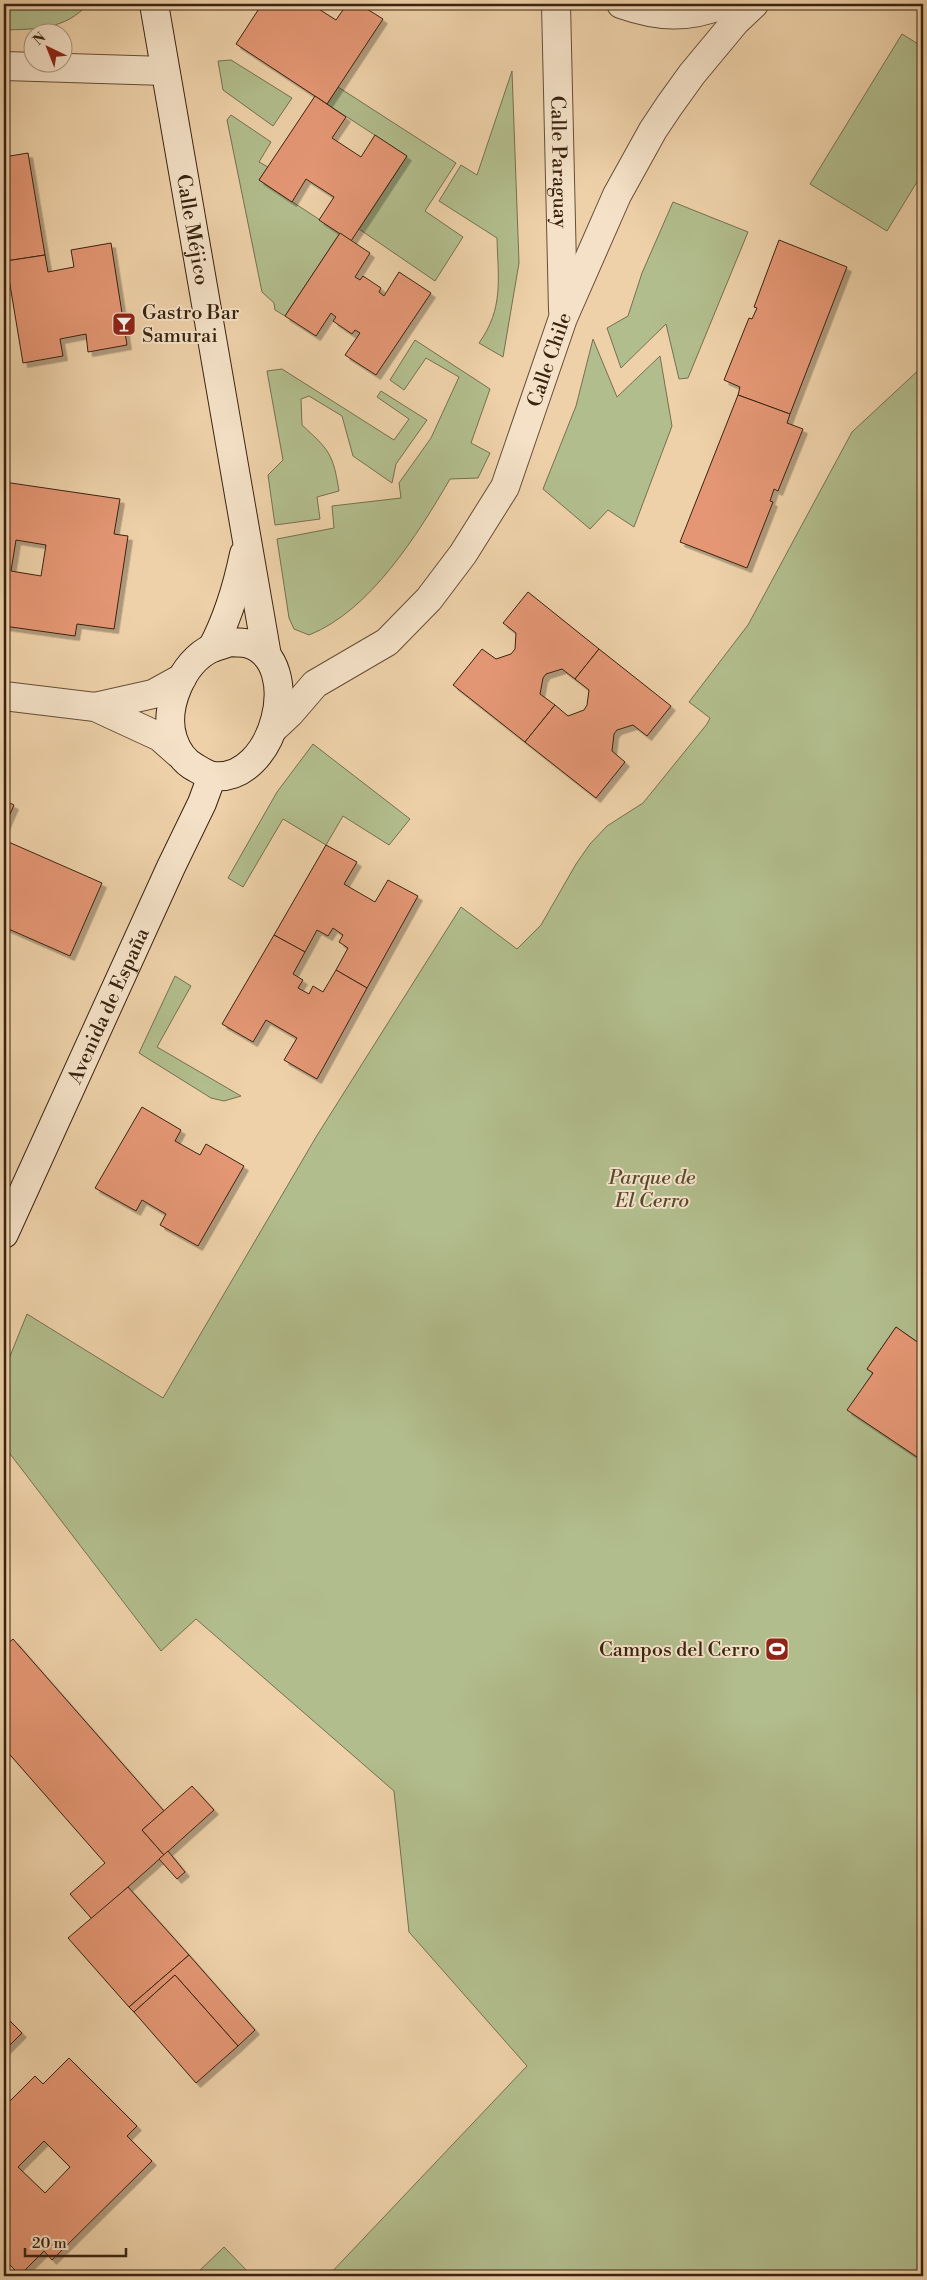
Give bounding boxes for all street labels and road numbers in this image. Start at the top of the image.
street label: Calle Paraguay [544,95,572,229]
street label: Calle Méjico [170,172,214,287]
street label: Calle Chile [522,309,578,410]
street label: Avenida de España [63,923,156,1089]

